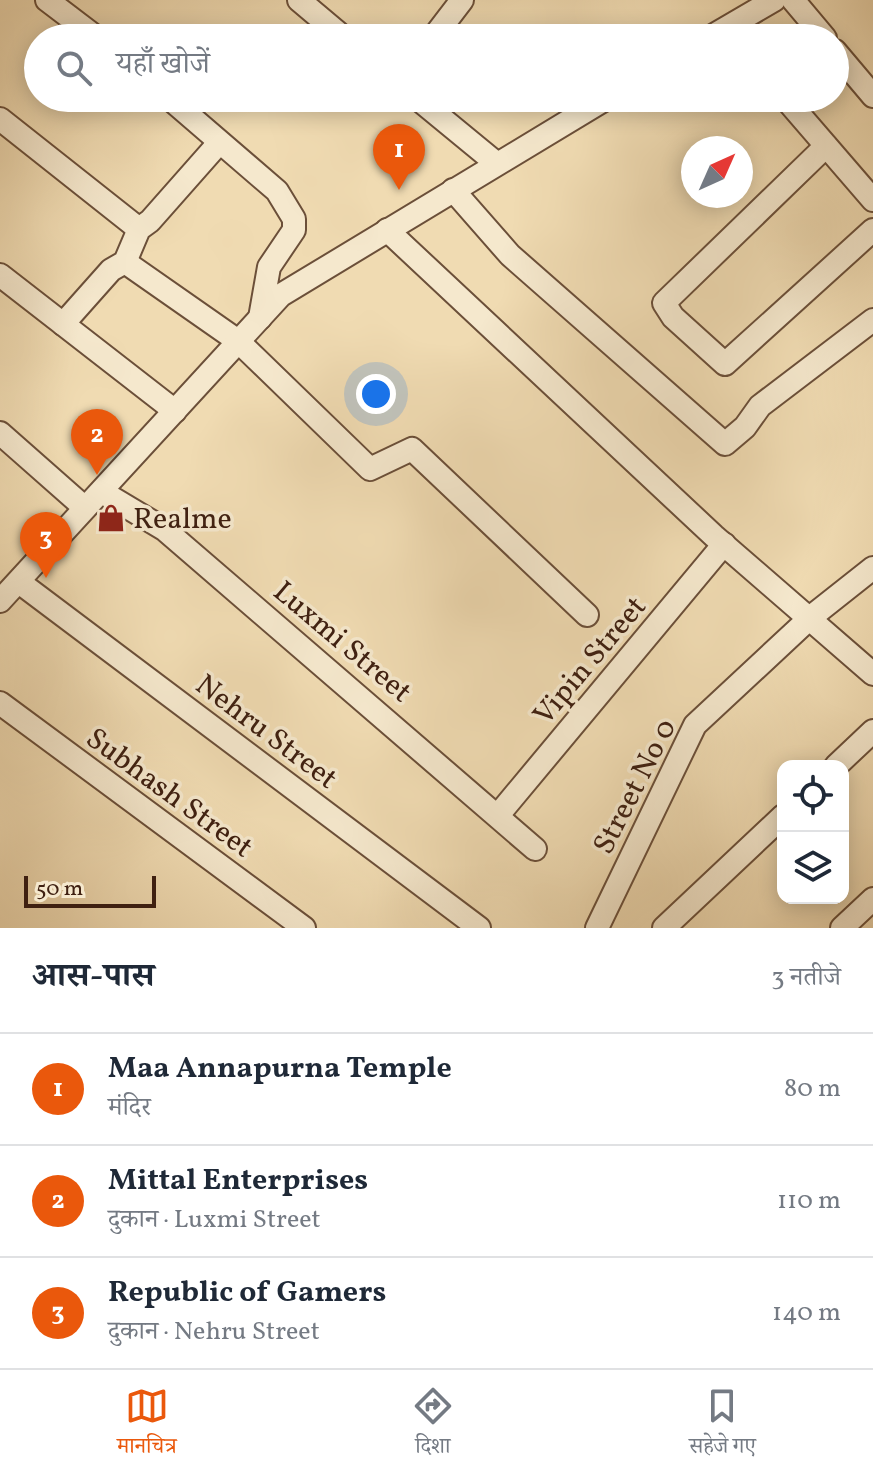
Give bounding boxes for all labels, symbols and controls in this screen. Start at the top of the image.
search box [24,24,849,112]
text: यहाँ खोजें [116,44,210,86]
icon: search [52,46,96,90]
pin: 1 [373,124,425,190]
north arrow [681,136,753,208]
your location [356,374,396,414]
pin: 2 [71,409,123,475]
place label: Realme [133,499,232,541]
shop icon: Realme [96,503,126,533]
pin: 3 [20,512,72,578]
street label: Luxmi Street [263,572,420,713]
street label: Vipin Street [524,588,657,735]
street label: Nehru Street [186,665,346,800]
street label: Street No 0 [584,712,688,862]
street label: Subhash Street [76,719,261,869]
map controls [777,760,849,904]
button: locate [777,760,849,832]
button: layers [777,832,849,904]
scale bar [24,872,156,908]
text: 50 m [36,874,83,905]
text: आस-पास [32,954,154,1001]
text: 3 नतीजे [771,960,841,996]
text: Maa Annapurna Temple [108,1048,452,1090]
text: 1 [53,1071,63,1107]
text: 80 m [784,1071,841,1107]
text: मंदिर [108,1090,151,1126]
text: Mittal Enterprises [108,1160,368,1202]
text: 2 [51,1183,65,1219]
text: 110 m [777,1183,841,1219]
text: दुकान · Luxmi Street [108,1202,321,1238]
text: Republic of Gamers [108,1272,386,1314]
text: 3 [51,1295,65,1331]
text: 140 m [772,1295,841,1331]
text: दुकान · Nehru Street [108,1314,320,1350]
tab: मानचित्र [117,1384,177,1467]
tab: दिशा [411,1384,455,1467]
tab: सहेजे गए [689,1384,756,1467]

